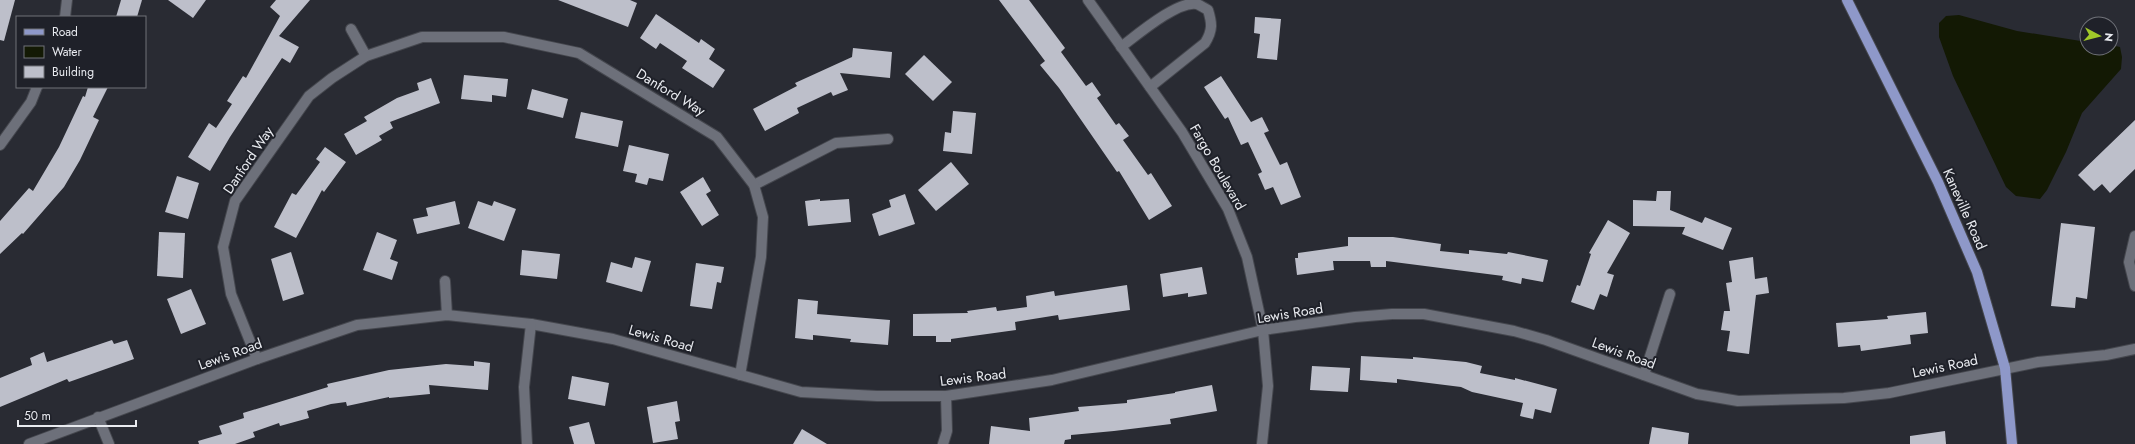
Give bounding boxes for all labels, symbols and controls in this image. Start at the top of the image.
legend [16,16,146,88]
north arrow [2079,16,2119,56]
text: Road [52,23,78,41]
text: N [2100,32,2117,43]
text: Water [52,43,83,61]
text: Building [52,63,94,81]
street label: Danford Way [633,63,710,121]
street label: Fargo Boulevard [1185,120,1251,214]
street label: Danford Way [218,122,278,198]
street label: Kaneville Road [1938,165,1992,253]
street label: Lewis Road [1256,298,1324,328]
street label: Lewis Road [626,319,696,357]
street label: Lewis Road [1589,332,1659,374]
street label: Lewis Road [195,333,265,375]
street label: Lewis Road [1910,349,1980,383]
street label: Lewis Road [939,363,1007,391]
scale bar [18,402,136,428]
text: 50 m [24,407,51,425]

